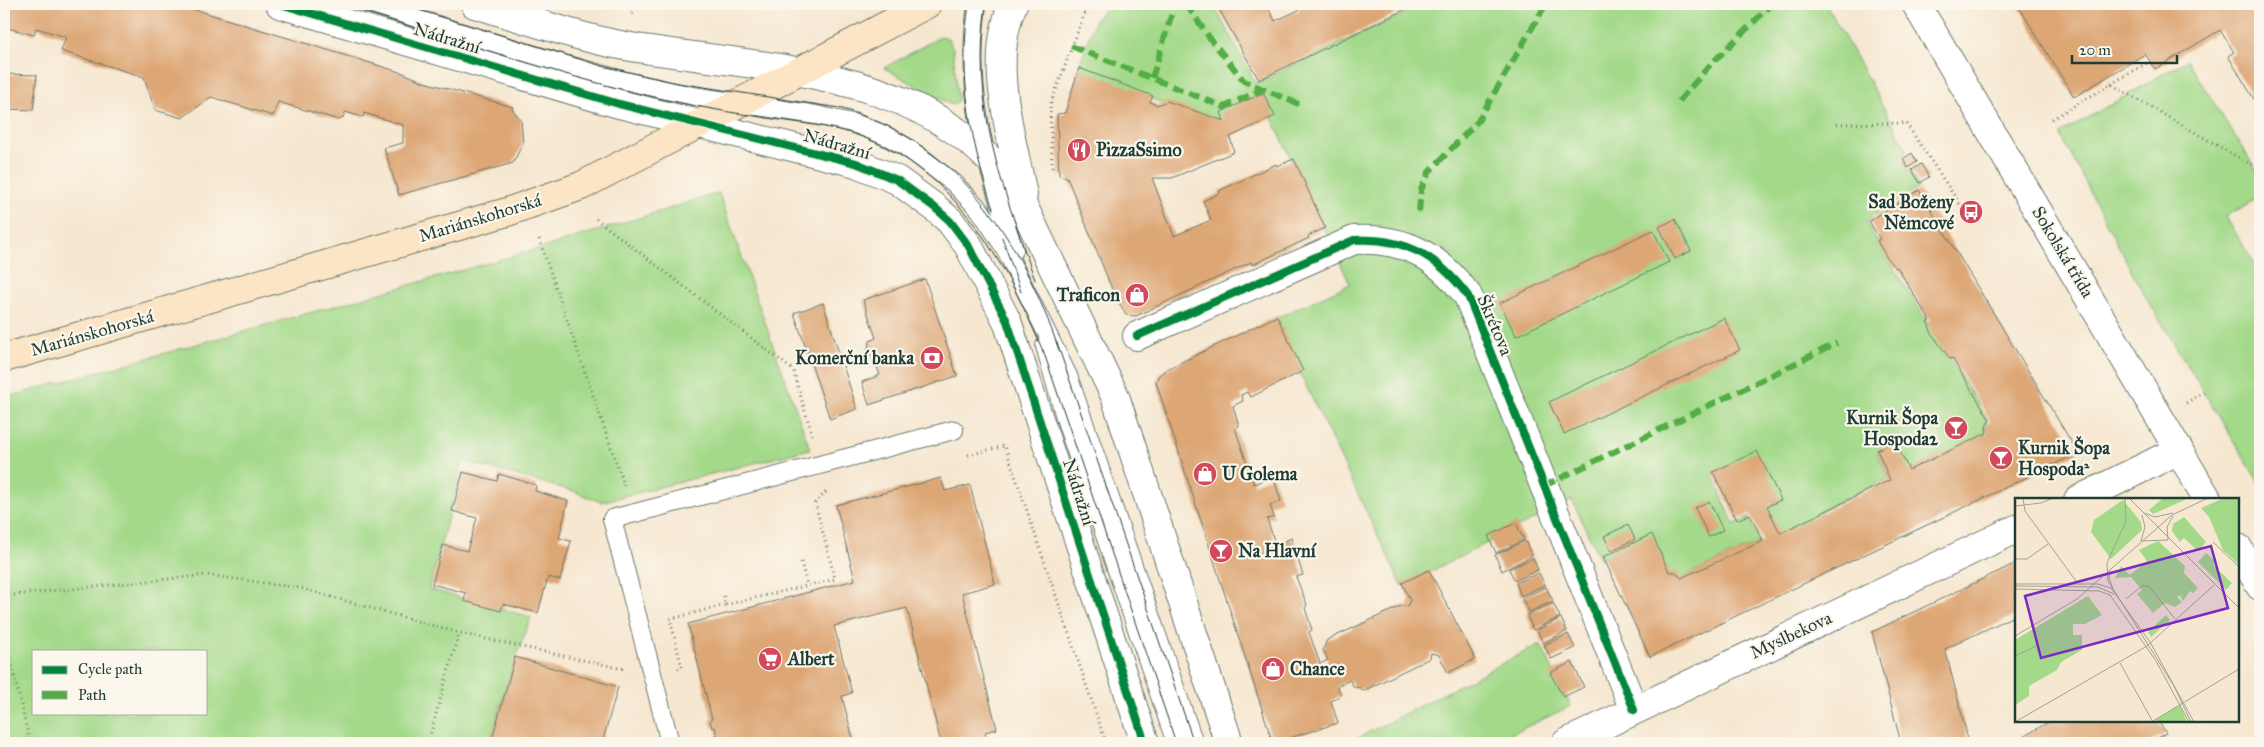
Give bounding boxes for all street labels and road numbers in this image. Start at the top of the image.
street label: Nádražní [411,17,484,59]
street label: Nádražní [801,124,874,164]
street label: Mariánskohorská [416,189,544,247]
street label: Sokolská třída [2027,202,2099,302]
street label: Škrétova [1472,291,1519,359]
street label: Mariánskohorská [28,305,157,361]
street label: Nádražní [1058,456,1100,529]
street label: Myslbekova [1747,606,1836,663]

